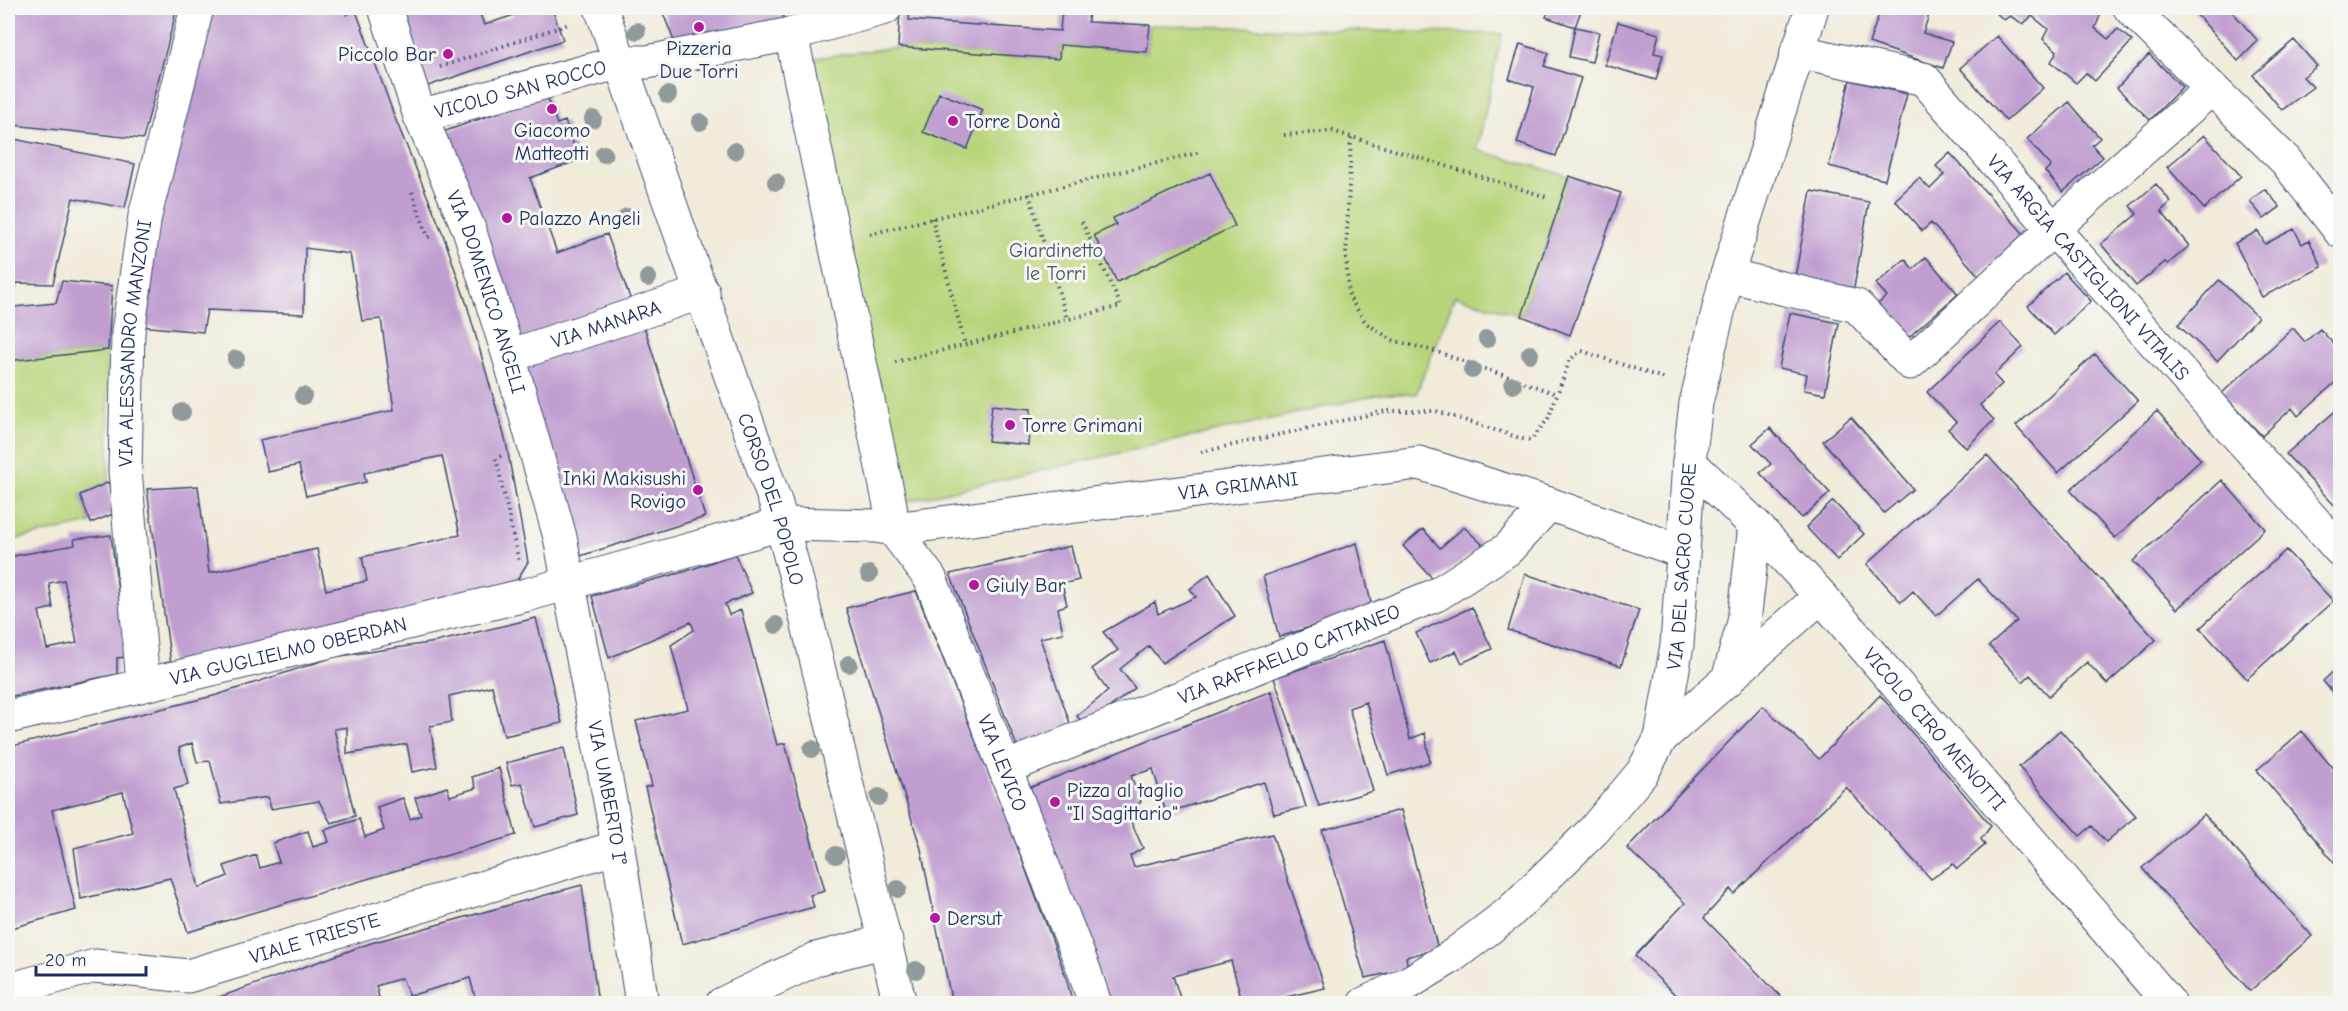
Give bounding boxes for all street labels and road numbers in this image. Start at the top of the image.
street label: VICOLO SAN ROCCO [432,55,609,123]
street label: VIA ARGIA CASTIGLIONI VITALIS [1983,150,2194,385]
street label: VIA DOMENICO ANGELI [442,187,531,396]
street label: VIA ALESSANDRO MANZONI [114,218,156,467]
street label: VIA MANARA [548,295,664,353]
street label: CORSO DEL POPOLO [733,410,809,588]
street label: VIA DEL SACRO CUORE [1661,462,1700,672]
street label: VIA GRIMANI [1177,467,1299,505]
street label: VIA RAFFAELLO CATTANEO [1175,599,1403,709]
street label: VIA GUGLIELMO OBERDAN [168,612,409,690]
street label: VICOLO CIRO MENOTTI [1859,643,2011,815]
street label: VIA LEVICO [973,711,1032,815]
street label: VIA UMBERTO I° [584,719,632,866]
street label: VIALE TRIESTE [247,908,382,968]

